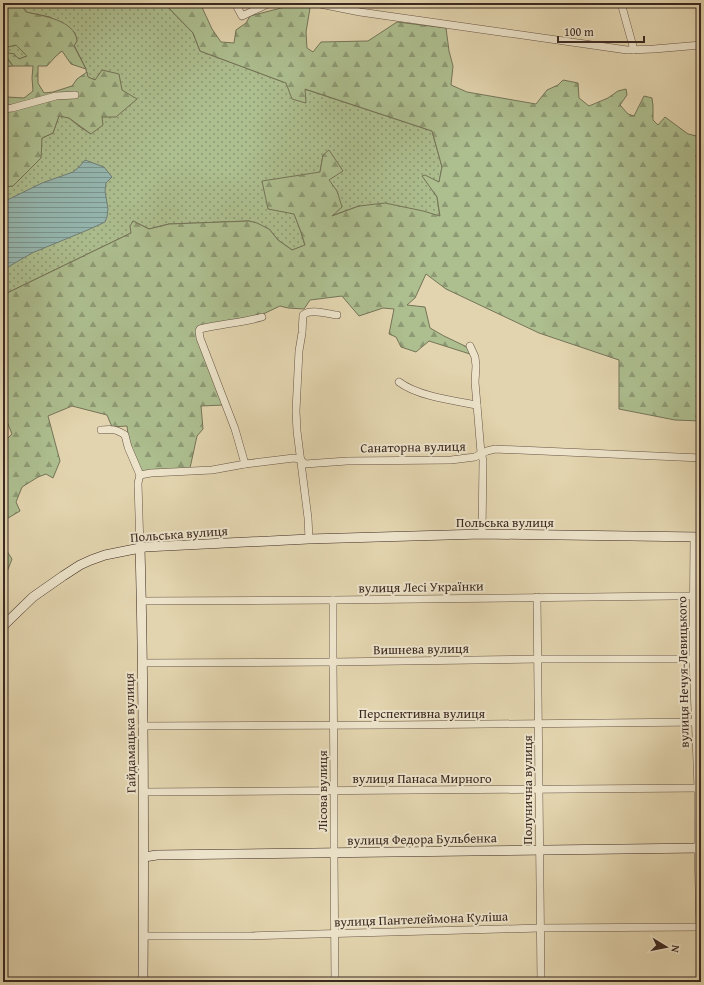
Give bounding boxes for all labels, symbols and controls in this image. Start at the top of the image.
scale bar [558,18,644,44]
text: 100 m [564,23,594,40]
street label: Санаторна вулиця [360,437,466,457]
street label: Польська вулиця [456,513,554,532]
street label: Польська вулиця [130,521,229,547]
street label: вулиця Лесі Українки [358,576,484,598]
street label: вулиця Нечуя-Левицького [672,596,694,748]
street label: Вишнева вулиця [373,639,469,659]
street label: Гайдамацька вулиця [119,672,141,793]
street label: Перспективна вулиця [359,704,486,723]
street label: Полунична вулиця [518,735,537,845]
street label: Лісова вулиця [313,750,332,832]
street label: вулиця Панаса Мирного [352,769,492,788]
street label: вулиця Федора Бульбенка [347,828,498,850]
street label: вулиця Пантелеймона Куліша [334,906,509,932]
north arrow [646,927,686,967]
text: N [667,944,684,954]

